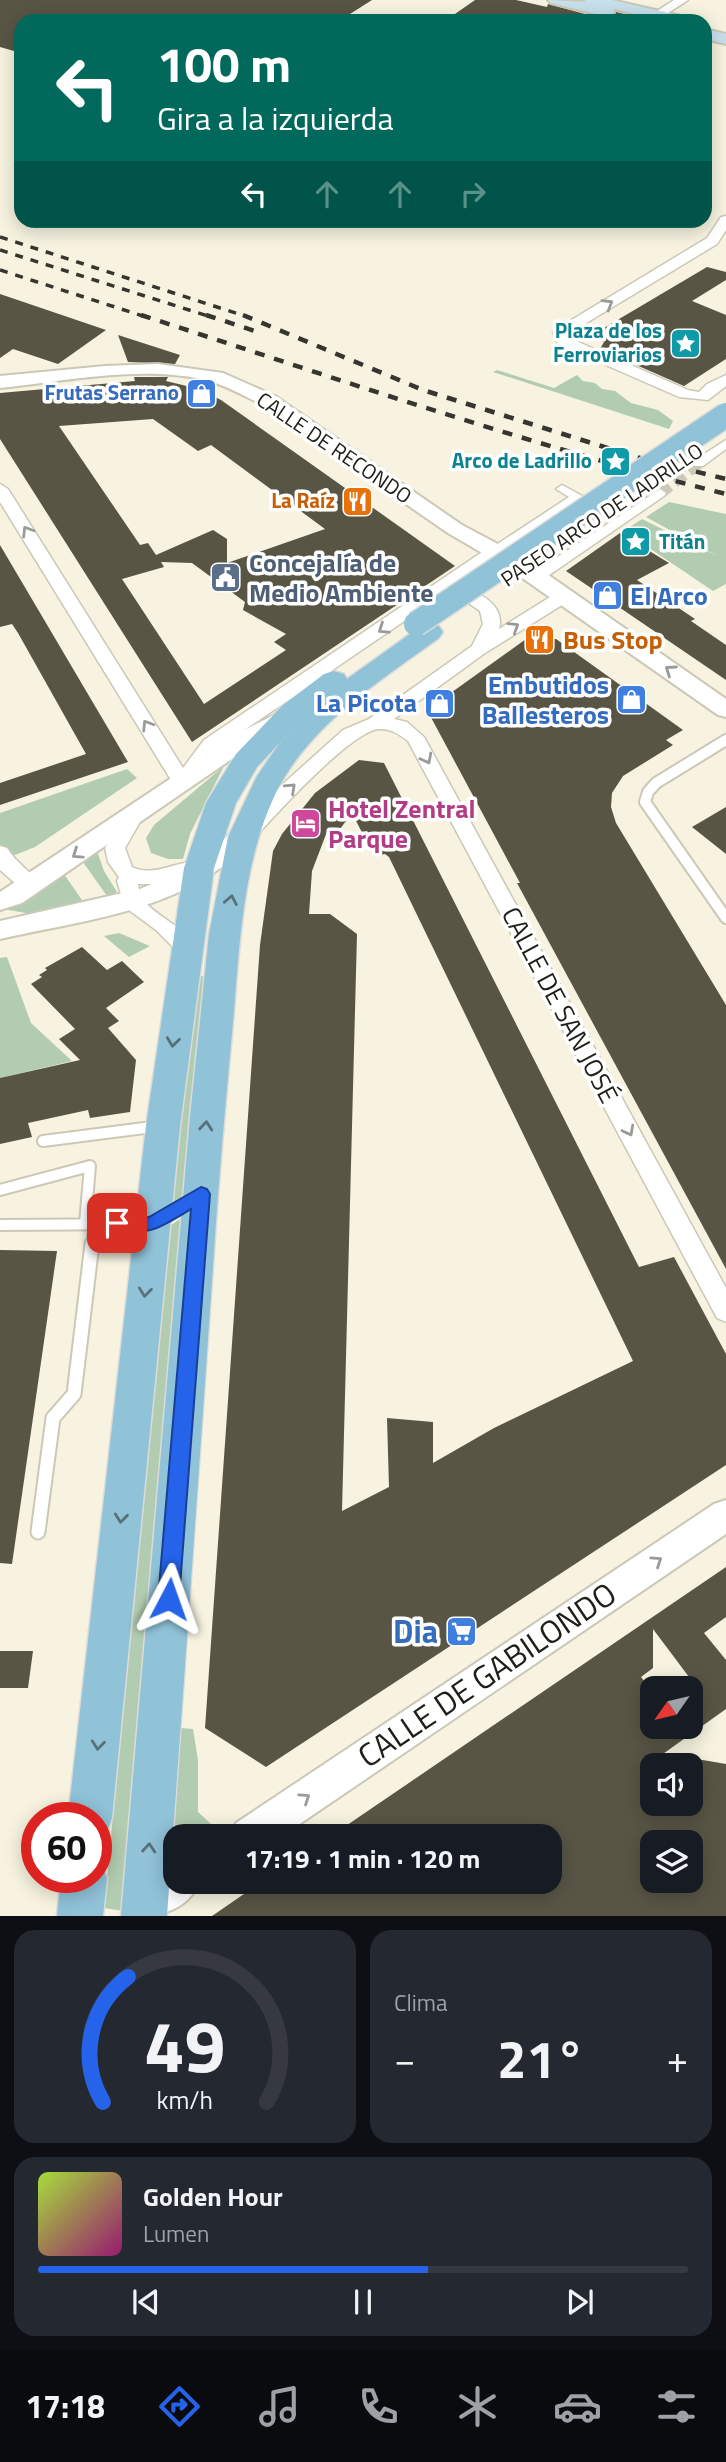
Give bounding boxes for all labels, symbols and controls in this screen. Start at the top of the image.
text: 100 m [157,26,291,101]
icon: left [42,42,133,133]
text: Gira a la izquierda [157,94,393,142]
icon: left [235,175,273,213]
icon: ahead [308,175,346,213]
icon: ahead [381,175,419,213]
icon: right [454,175,492,213]
one-way arrow [600,299,613,312]
place label: Plaza de los Ferroviarios [553,314,662,370]
place icon: Plaza de los Ferroviarios [668,326,702,360]
place label: Frutas Serrano [45,376,179,408]
shop icon: Frutas Serrano [185,376,219,410]
street label: CALLE DE RECONDO [251,383,419,511]
street label: PASEO ARCO DE LADRILLO [494,434,709,594]
place label: Arco de Ladrillo [452,444,592,476]
place icon: Arco de Ladrillo [598,444,632,478]
place label: La Raíz [271,484,335,516]
restaurant icon: La Raíz [341,484,375,518]
place icon: Titán [619,525,653,559]
place label: Titán [659,525,705,557]
one-way arrow [22,526,35,539]
place label: Concejalía de Medio Ambiente [249,543,434,612]
public building icon: Concejalía de Medio Ambiente [209,561,243,595]
place label: El Arco [630,576,708,615]
shop icon: El Arco [590,579,624,613]
place label: Bus Stop [563,620,663,659]
one-way arrow [378,621,391,633]
one-way arrow [506,622,519,635]
restaurant icon: Bus Stop [523,623,557,657]
place label: Embutidos Ballesteros [482,665,609,734]
one-way arrow [665,666,678,678]
place label: La Picota [316,683,417,722]
shop icon: Embutidos Ballesteros [615,683,649,717]
shop icon: La Picota [423,686,457,720]
one-way arrow [142,719,155,732]
one-way arrow [419,752,432,764]
one-way arrow [283,784,296,796]
place label: Hotel Zentral Parque [328,789,475,858]
hotel icon: Hotel Zentral Parque [288,807,322,841]
one-way arrow [72,846,85,859]
one-way arrow [223,894,238,906]
street label: CALLE DE SAN JOSÉ [492,900,629,1110]
one-way arrow [166,1036,181,1048]
one-way arrow [198,1120,213,1131]
one-way arrow [620,1124,634,1136]
pin [87,1193,147,1253]
icon: arrive [98,1204,136,1242]
one-way arrow [138,1287,153,1298]
one-way arrow [114,1513,129,1524]
one-way arrow [649,1557,662,1570]
position arrow [132,1562,206,1636]
street label: CALLE DE GABILONDO [347,1570,625,1779]
place label: Dia [393,1607,438,1655]
supermarket icon: Dia [444,1615,478,1649]
north arrow [640,1676,704,1740]
map controls [640,1676,703,1893]
one-way arrow [90,1739,105,1750]
button: sound [640,1753,703,1816]
one-way arrow [297,1794,310,1806]
speed limit sign: 60 [21,1802,112,1893]
button: layers [640,1830,703,1893]
text: 17:19 · 1 min · 120 m [245,1839,480,1878]
one-way arrow [141,1842,156,1853]
text: Clima [394,1985,448,2020]
text: 49 [144,1991,226,2101]
text: 21° [497,2019,585,2098]
text: − [394,2030,415,2088]
text: + [667,2030,688,2088]
text: km/h [157,2081,213,2119]
text: Golden Hour [143,2177,283,2216]
text: Lumen [143,2216,209,2251]
icon: previous [127,2283,165,2321]
icon: pause [344,2283,382,2321]
icon: next [561,2283,599,2321]
text: 17:18 [25,2382,105,2430]
icon: directions [155,2382,204,2431]
icon: music [255,2382,304,2431]
icon: phone [354,2382,403,2431]
icon: climate [453,2382,502,2431]
icon: car [553,2382,602,2431]
icon: filters [652,2382,701,2431]

